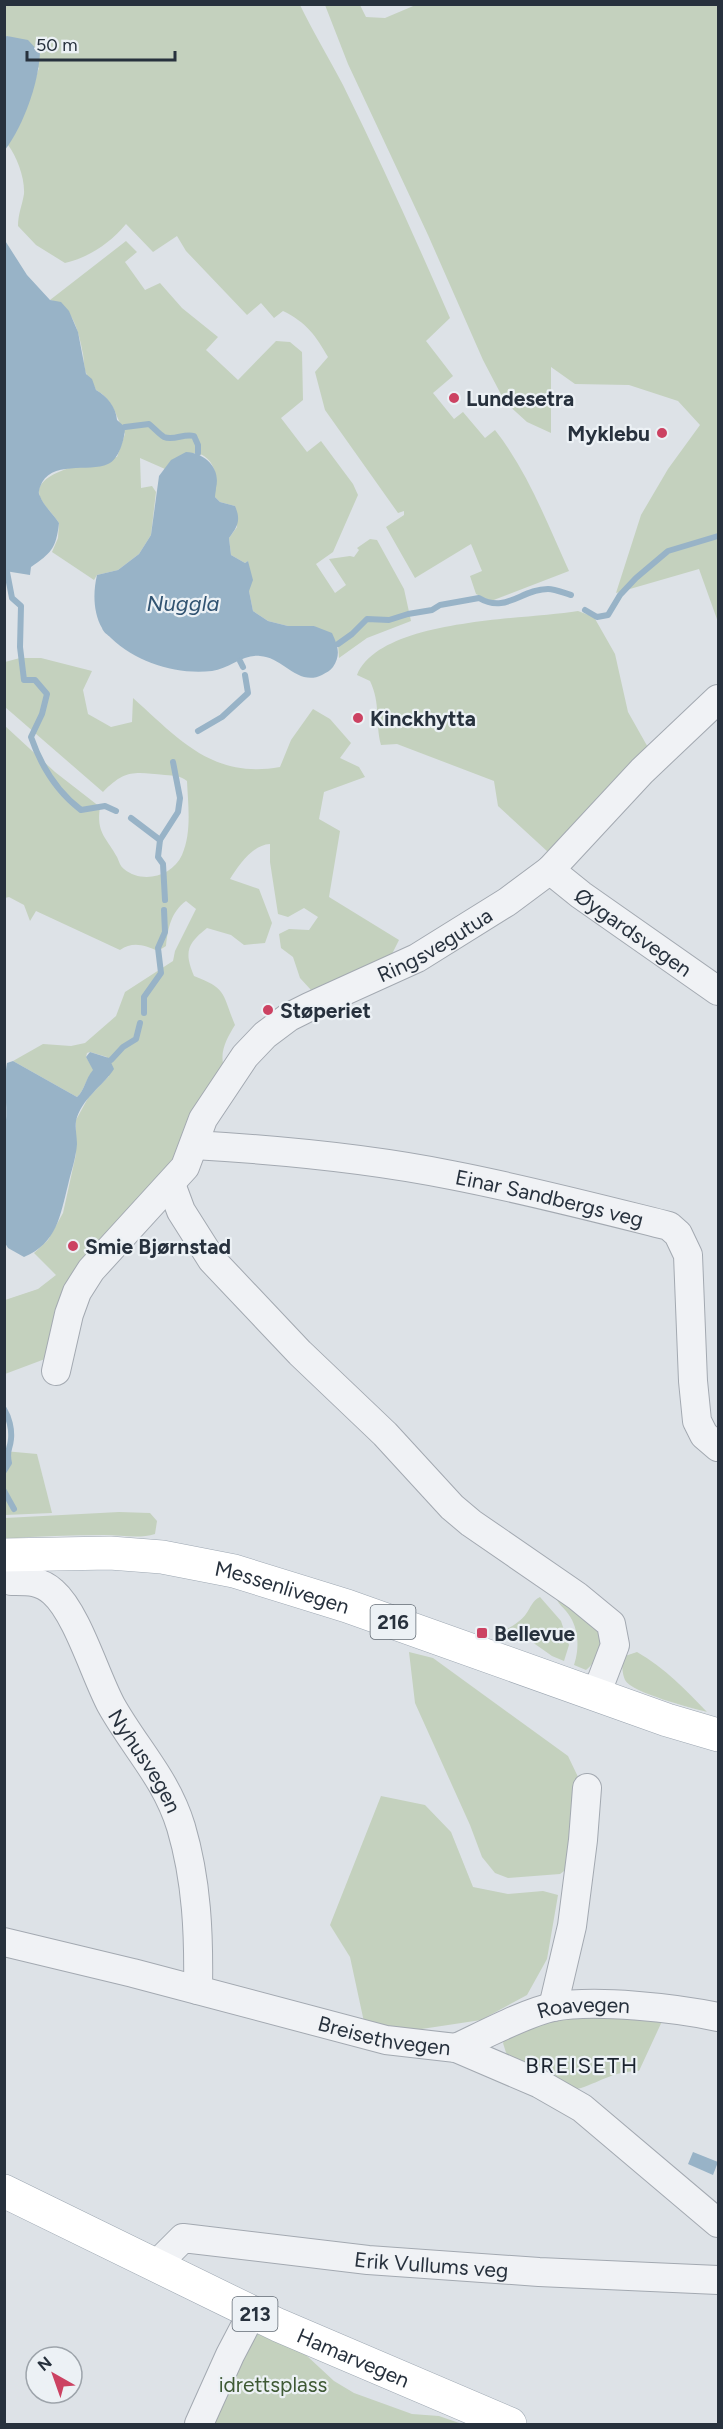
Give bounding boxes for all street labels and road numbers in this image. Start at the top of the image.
street label: Øygardsvegen [570,882,697,981]
street label: Ringsvegutua [373,902,497,987]
street label: Einar Sandbergs veg [453,1164,646,1232]
street label: Messenlivegen [213,1555,352,1618]
road number: 216 [370,1605,416,1639]
street label: Nyhusvegen [104,1704,187,1816]
street label: Roavegen [534,1991,631,2023]
street label: Breisethvegen [315,2010,452,2060]
street label: Erik Vullums veg [353,2246,509,2282]
road number: 213 [232,2297,278,2331]
street label: Hamarvegen [293,2322,413,2392]

